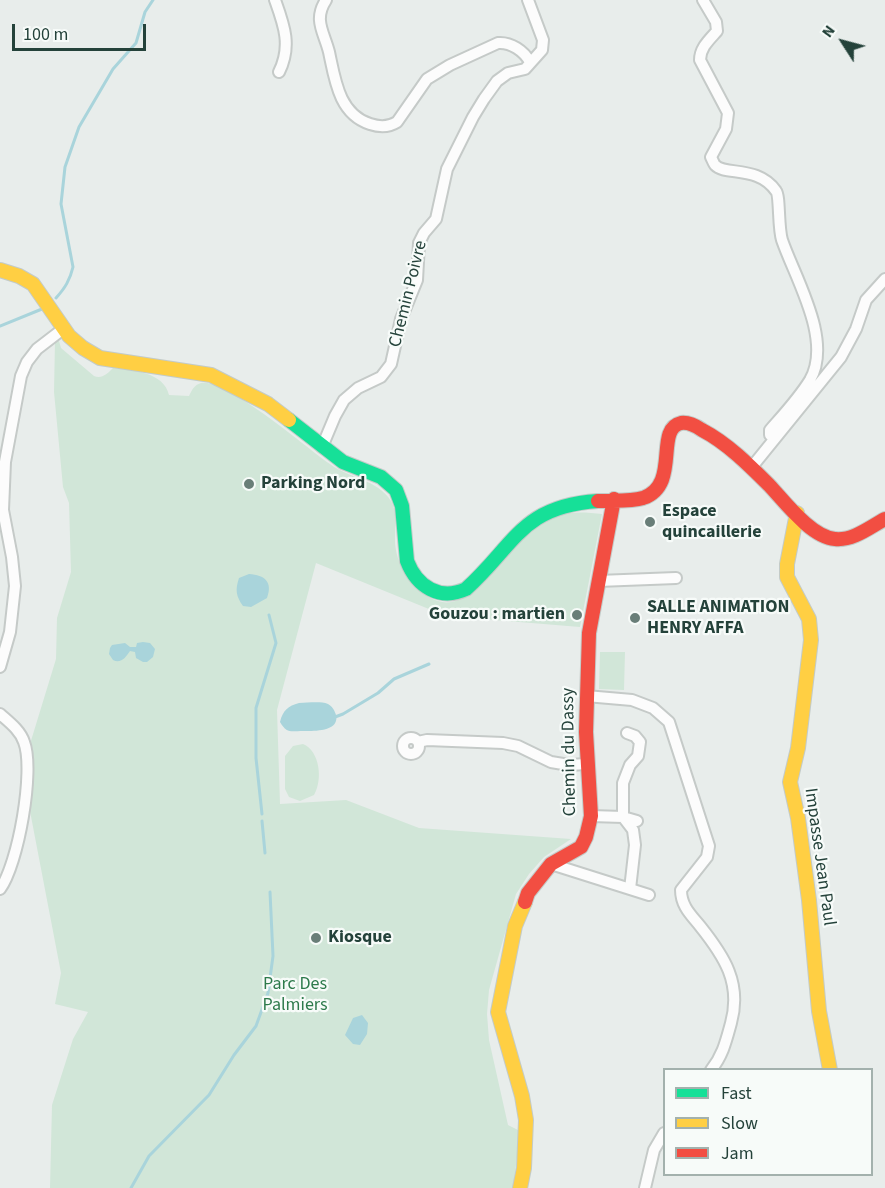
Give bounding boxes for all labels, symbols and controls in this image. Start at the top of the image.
scale bar [15,12,148,50]
north arrow [813,12,873,72]
text: N [816,21,840,42]
text: 100 m [23,22,68,47]
street label: Chemin Poivre [385,238,433,350]
place label: Parking Nord [261,473,365,495]
marker: Parking Nord [242,477,256,491]
place label: Espace quincaillerie [662,501,762,544]
marker: Espace quincaillerie [643,515,657,529]
place label: SALLE ANIMATION HENRY AFFA [647,597,790,640]
place label: Gouzou : martien [429,604,565,626]
marker: Gouzou : martien [570,608,584,622]
marker: SALLE ANIMATION HENRY AFFA [628,611,642,625]
street label: Chemin du Dassy [558,687,582,817]
street label: Impasse Jean Paul [799,787,839,927]
place label: Kiosque [328,927,392,949]
marker: Kiosque [309,931,323,945]
park label: Parc Des Palmiers [262,974,328,1016]
legend [663,1068,873,1176]
text: Fast [721,1081,752,1106]
text: Slow [721,1111,758,1136]
text: Jam [721,1141,754,1166]

